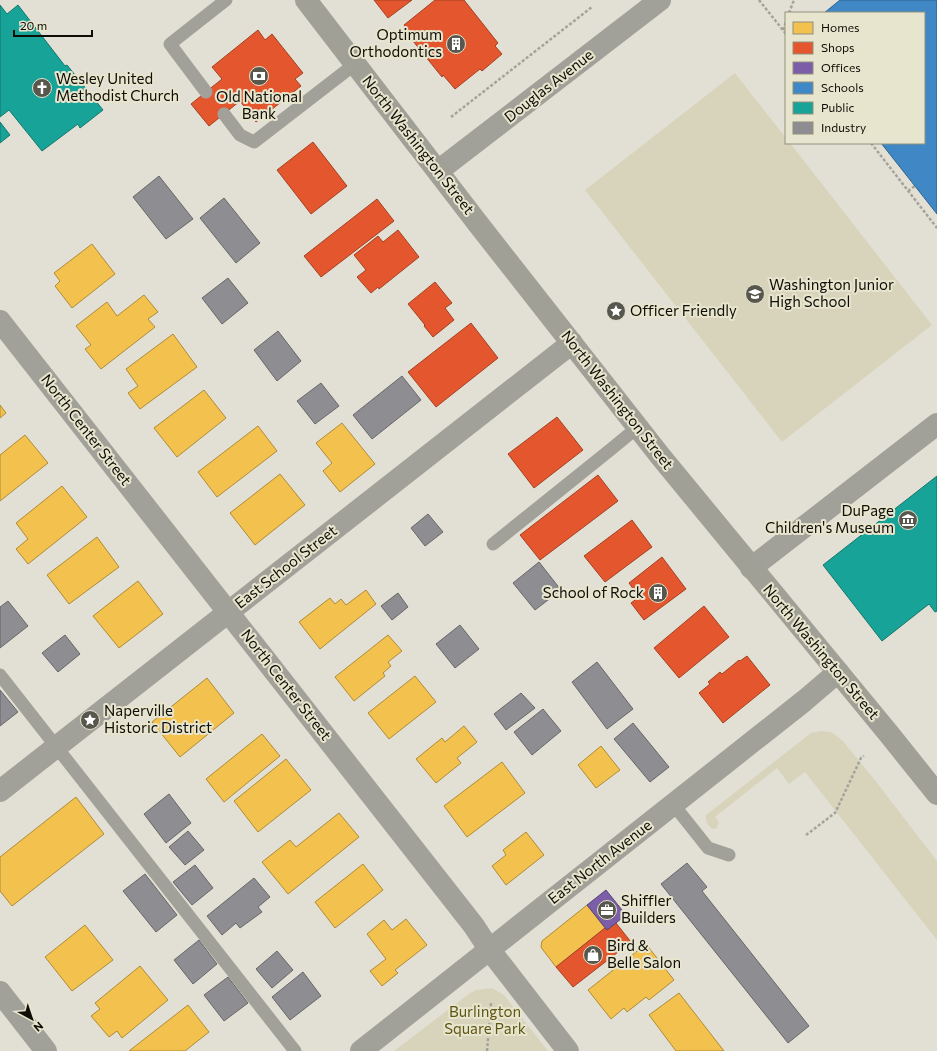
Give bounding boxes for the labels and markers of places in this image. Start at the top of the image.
place label: Optimum Orthodontics [350,25,442,60]
building icon: Optimum Orthodontics [445,33,467,55]
bank icon: Old National Bank [248,65,270,87]
place label: Wesley United Methodist Church [56,69,179,104]
church icon: Wesley United Methodist Church [31,77,53,99]
place label: Old National Bank [216,87,302,122]
place label: Washington Junior High School [769,275,894,310]
school or university icon: Washington Junior High School [744,283,766,305]
place icon: Officer Friendly [605,300,627,322]
place label: Officer Friendly [630,301,737,319]
place label: DuPage Children's Museum [765,501,894,536]
museum icon: DuPage Children's Museum [897,509,919,531]
building icon: School of Rock [647,582,669,604]
place label: School of Rock [543,583,644,601]
place label: Naperville Historic District [104,701,212,736]
place icon: Naperville Historic District [79,709,101,731]
place label: Shiffler Builders [621,891,676,926]
office icon: Shiffler Builders [596,899,618,921]
place label: Bird & Belle Salon [607,936,681,971]
shop icon: Bird & Belle Salon [582,944,604,966]

